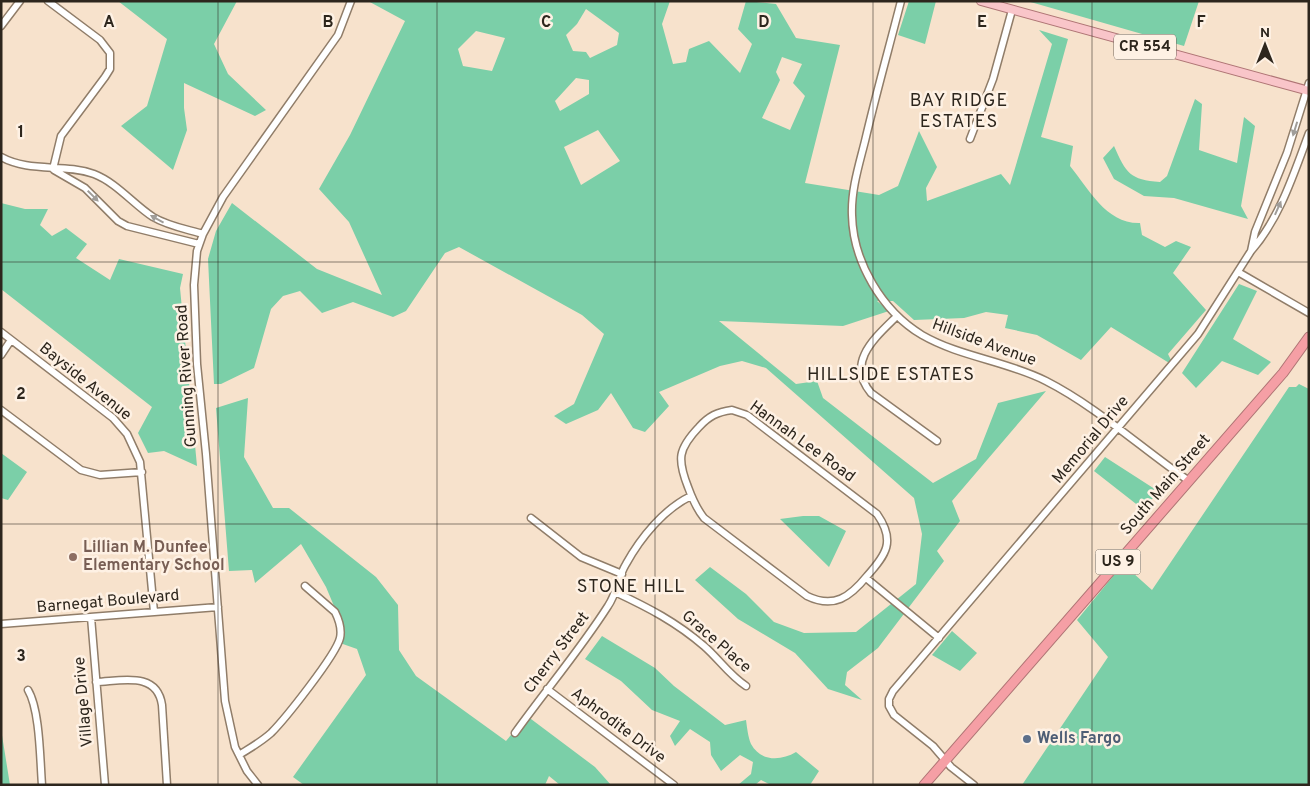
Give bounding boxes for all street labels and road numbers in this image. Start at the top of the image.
road number: CR 554 [1114,34,1176,60]
street label: Gunning River Road [172,304,202,448]
street label: Hillside Avenue [929,315,1039,371]
street label: Bayside Avenue [35,339,135,425]
street label: Memorial Drive [1048,392,1134,488]
street label: Hannah Lee Road [745,397,859,487]
street label: South Main Street [1117,430,1215,540]
road number: US 9 [1096,550,1140,574]
street label: Barnegat Boulevard [36,586,180,618]
street label: Grace Place [677,606,755,678]
street label: Cherry Street [520,608,594,698]
street label: Village Drive [70,656,98,748]
street label: Aphrodite Drive [567,684,669,768]

